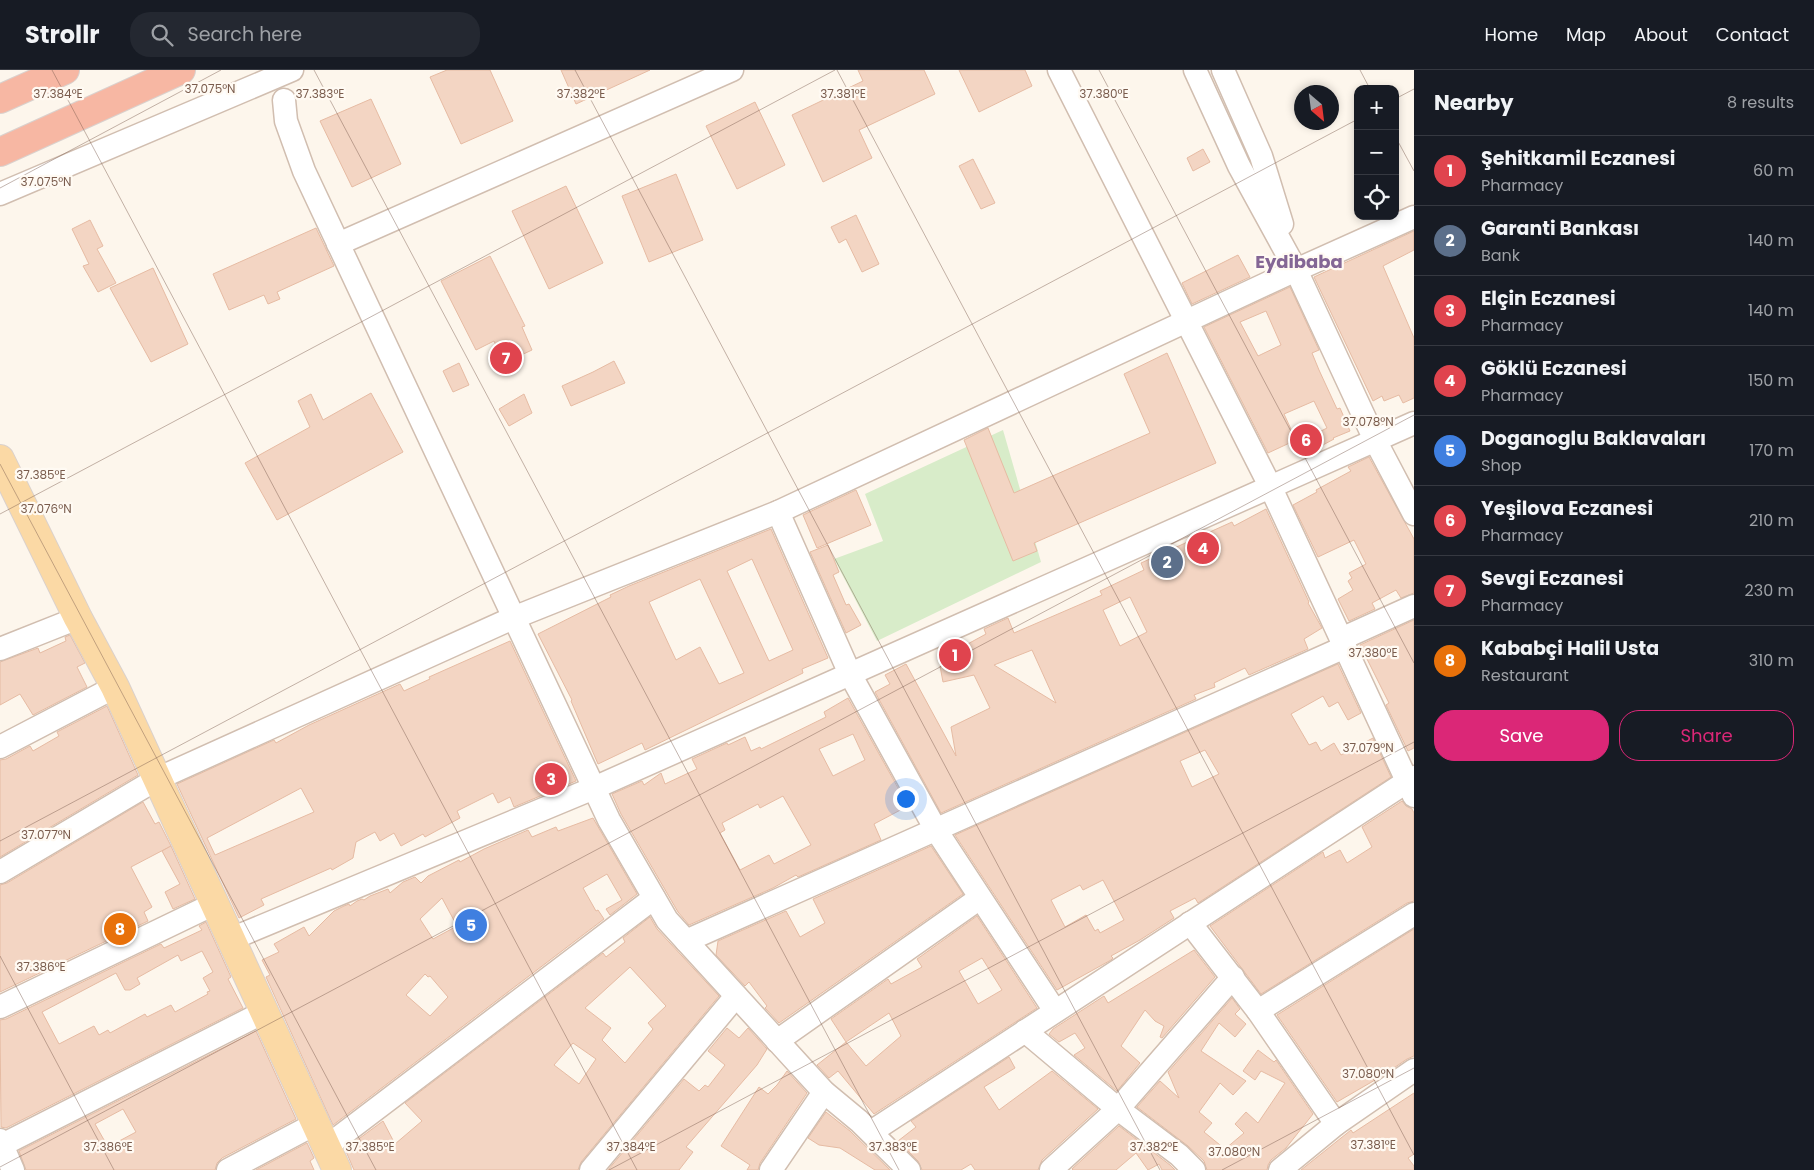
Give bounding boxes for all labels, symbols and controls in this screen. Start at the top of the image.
search box [130,12,480,57]
text: Strollr [25,18,100,51]
icon: search [148,21,176,49]
text: Search here [188,21,302,48]
text: Home [1484,22,1538,47]
text: Map [1566,22,1606,47]
text: About [1634,22,1688,47]
text: Contact [1716,22,1789,47]
text: 37.075°N [184,80,236,97]
text: 37.384°E [33,85,83,102]
text: 37.383°E [296,85,344,102]
text: 37.382°E [557,85,605,102]
text: 37.381°E [820,85,866,102]
text: 37.380°E [1079,85,1129,102]
north arrow [1294,85,1339,130]
map controls [1354,85,1399,220]
button: + [1354,85,1399,130]
text: Nearby [1434,88,1514,117]
text: 8 results [1727,91,1794,114]
button: − [1354,130,1399,175]
text: Şehitkamil Eczanesi [1481,145,1675,172]
text: 1 [1447,159,1453,182]
text: 60 m [1753,159,1794,182]
text: 37.075°N [20,173,72,190]
text: Pharmacy [1481,174,1563,197]
button: locate [1354,175,1399,220]
text: Garanti Bankası [1481,215,1639,242]
text: 2 [1445,229,1455,252]
text: 140 m [1748,229,1794,252]
text: Bank [1481,244,1520,267]
district label: Eydibaba [1255,249,1343,274]
text: Elçin Eczanesi [1481,285,1616,312]
text: 3 [1445,299,1455,322]
text: 140 m [1748,299,1794,322]
text: Pharmacy [1481,314,1563,337]
pin: 7 [490,339,522,377]
text: Göklü Eczanesi [1481,355,1627,382]
text: 4 [1445,369,1455,392]
text: 150 m [1748,369,1794,392]
text: Pharmacy [1481,384,1563,407]
text: 37.078°N [1342,413,1394,430]
pin: 6 [1290,421,1322,459]
text: Doganoglu Baklavaları [1481,425,1706,452]
text: 5 [1445,439,1455,462]
text: 170 m [1749,439,1794,462]
text: Shop [1481,454,1522,477]
text: 37.385°E [16,466,66,483]
text: Yeşilova Eczanesi [1481,495,1653,522]
text: 37.076°N [20,500,72,517]
text: 6 [1445,509,1455,532]
text: 210 m [1749,509,1794,532]
text: Pharmacy [1481,524,1563,547]
pin: 4 [1187,529,1219,567]
pin: 2 [1151,543,1183,581]
text: Sevgi Eczanesi [1481,565,1624,592]
text: 7 [1446,579,1454,602]
text: 230 m [1745,579,1794,602]
text: Pharmacy [1481,594,1563,617]
text: Kababçi Halil Usta [1481,635,1659,662]
pin: 1 [939,636,971,674]
text: 37.380°E [1348,644,1398,661]
text: 8 [1445,649,1455,672]
text: 310 m [1749,649,1794,672]
text: Restaurant [1481,664,1569,687]
button: Save [1434,710,1609,761]
button: Share [1619,710,1794,761]
text: 37.079°N [1342,739,1394,756]
pin: 3 [535,760,567,798]
your location [893,786,919,812]
text: 37.077°N [21,826,71,843]
pin: 5 [455,906,487,944]
pin: 8 [104,910,136,948]
text: 37.386°E [16,958,66,975]
text: 37.080°N [1342,1065,1394,1082]
text: 37.381°E [1350,1136,1396,1153]
text: 37.386°E [83,1138,133,1155]
text: 37.385°E [345,1138,395,1155]
text: 37.384°E [606,1138,656,1155]
text: 37.383°E [869,1138,917,1155]
text: 37.382°E [1130,1138,1178,1155]
text: 37.080°N [1208,1143,1260,1160]

